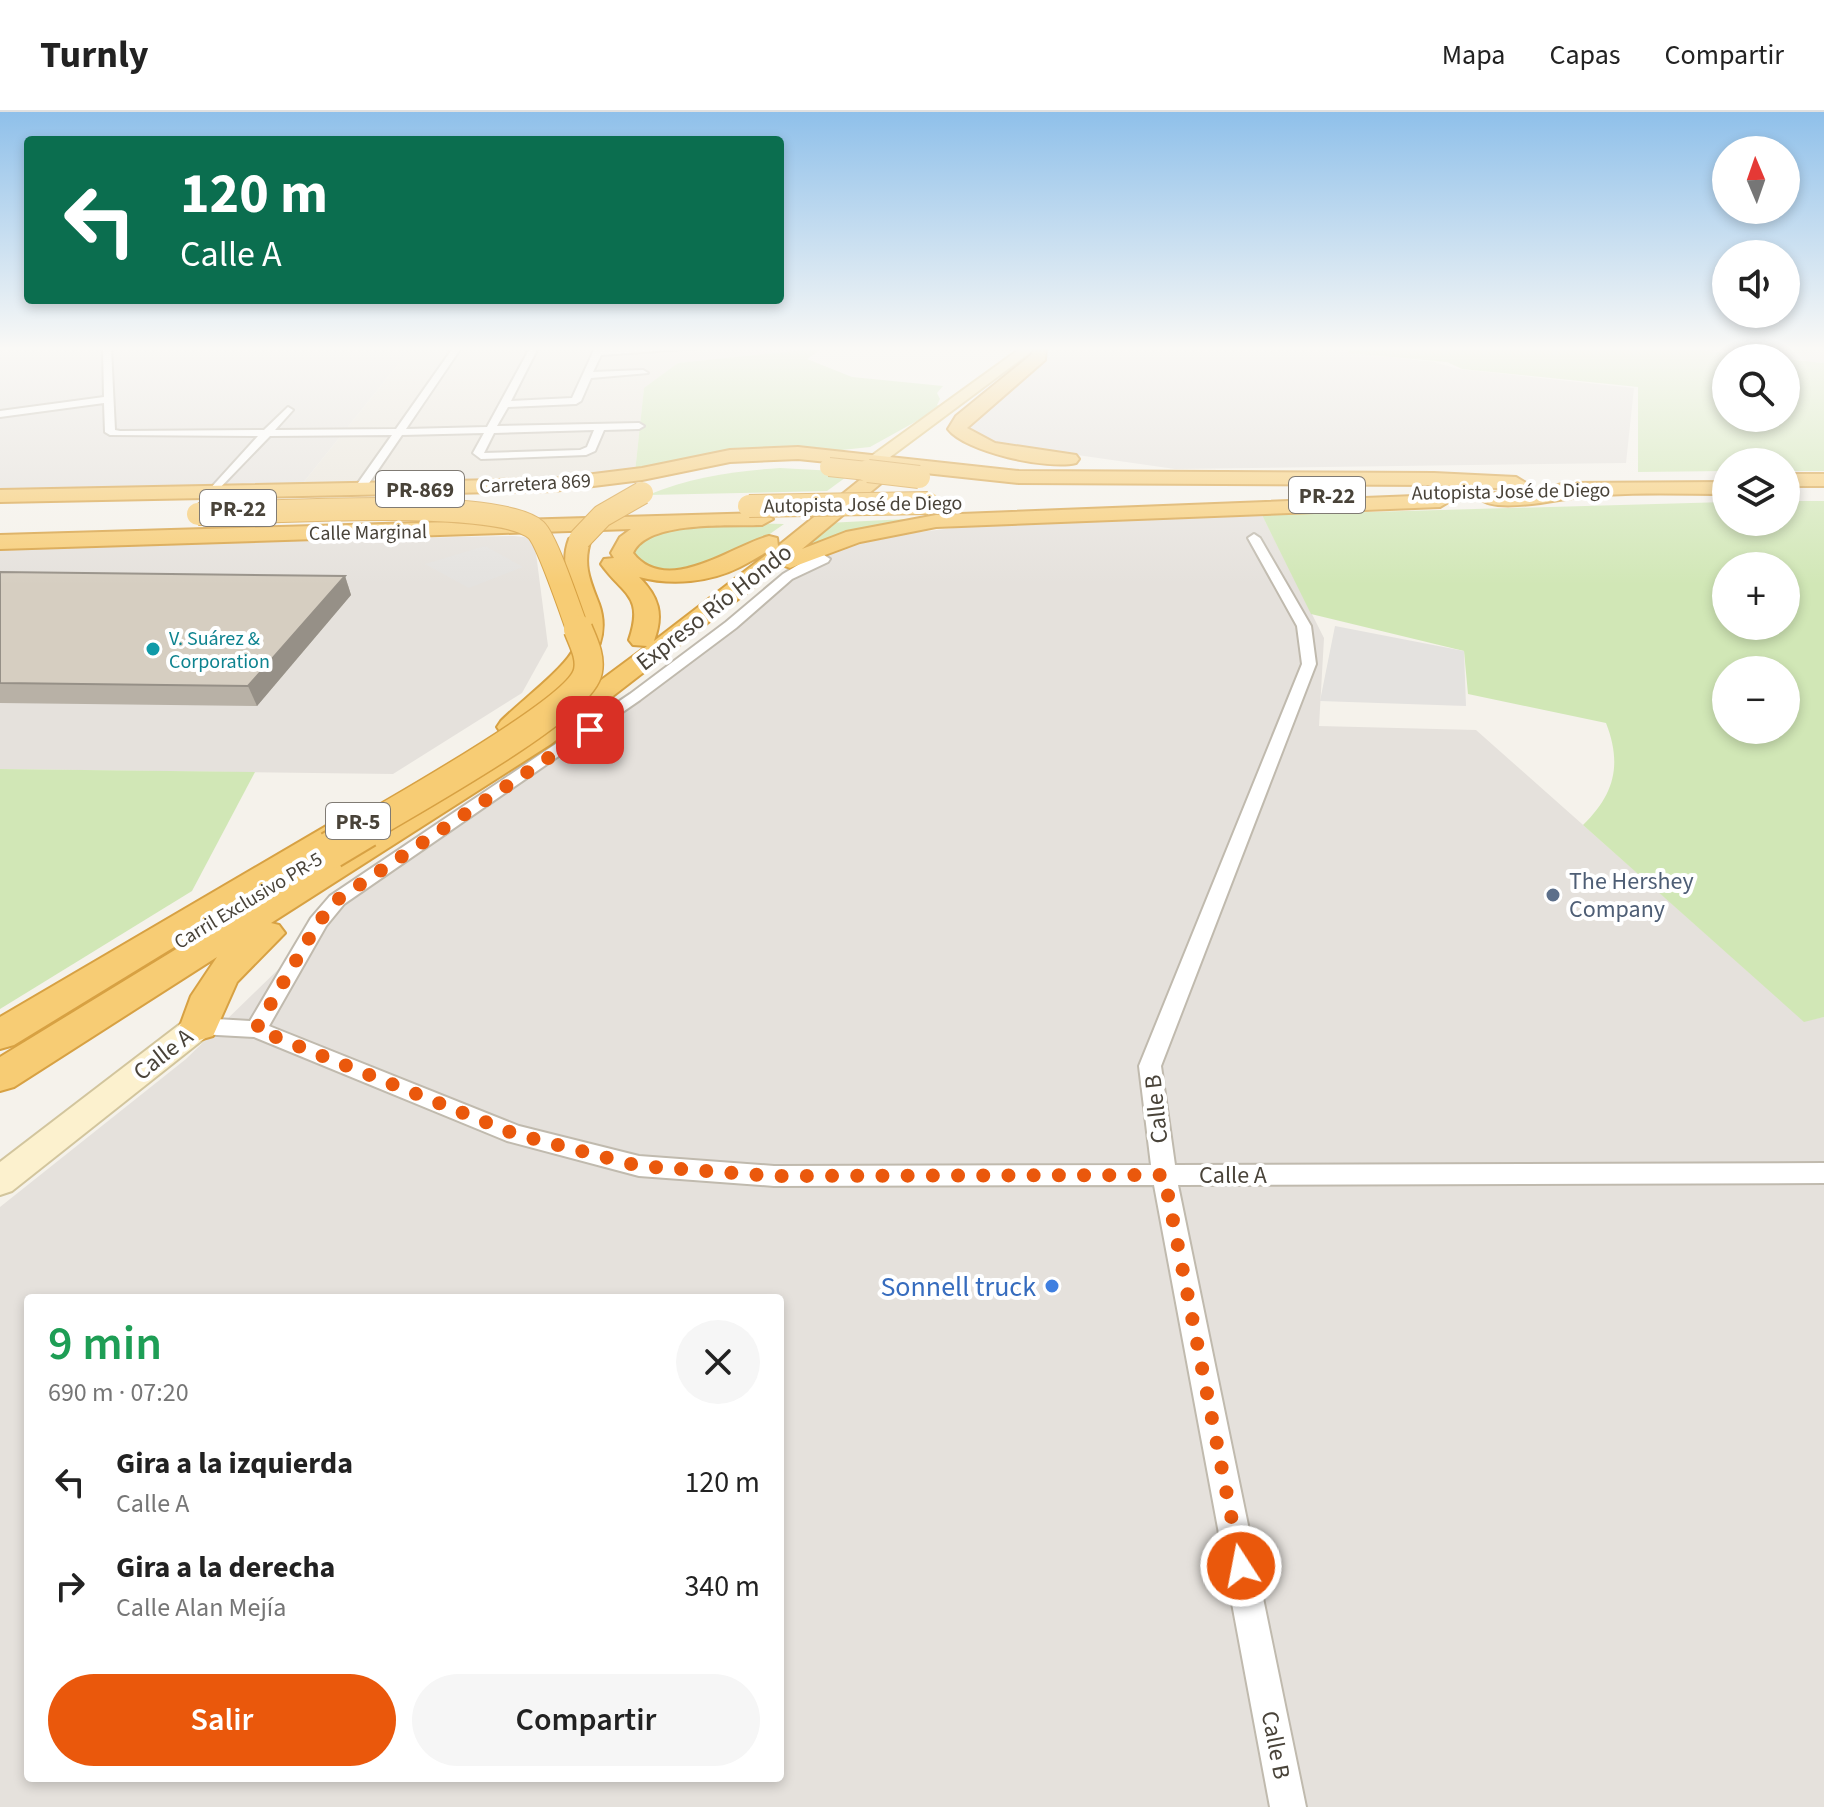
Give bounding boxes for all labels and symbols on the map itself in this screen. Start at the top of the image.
north arrow [1712,136,1800,224]
street label: Carretera 869 [479,467,592,501]
road number: PR-869 [376,471,464,507]
street label: Autopista José de Diego [1411,476,1611,508]
road number: PR-22 [1289,477,1365,513]
street label: Autopista José de Diego [763,489,963,521]
road number: PR-22 [200,490,276,526]
street label: Calle Marginal [309,518,427,548]
street label: Expreso Río Hondo [629,535,800,679]
place label: V. Suárez & Corporation [169,625,270,676]
marker: V. Suárez & Corporation [144,640,162,658]
pin [556,696,624,764]
road number: PR-5 [326,803,390,839]
street label: Carril Exclusivo PR-5 [169,845,328,956]
place label: The Hershey Company [1569,864,1694,927]
marker: The Hershey Company [1544,886,1562,904]
street label: Calle A [126,1020,201,1089]
street label: Calle B [1135,1073,1178,1145]
street label: Calle A [1199,1158,1267,1193]
place label: Sonnell truck [880,1267,1036,1307]
marker: Sonnell truck [1043,1277,1061,1295]
position arrow [1199,1524,1283,1608]
street label: Calle B [1252,1708,1299,1782]

